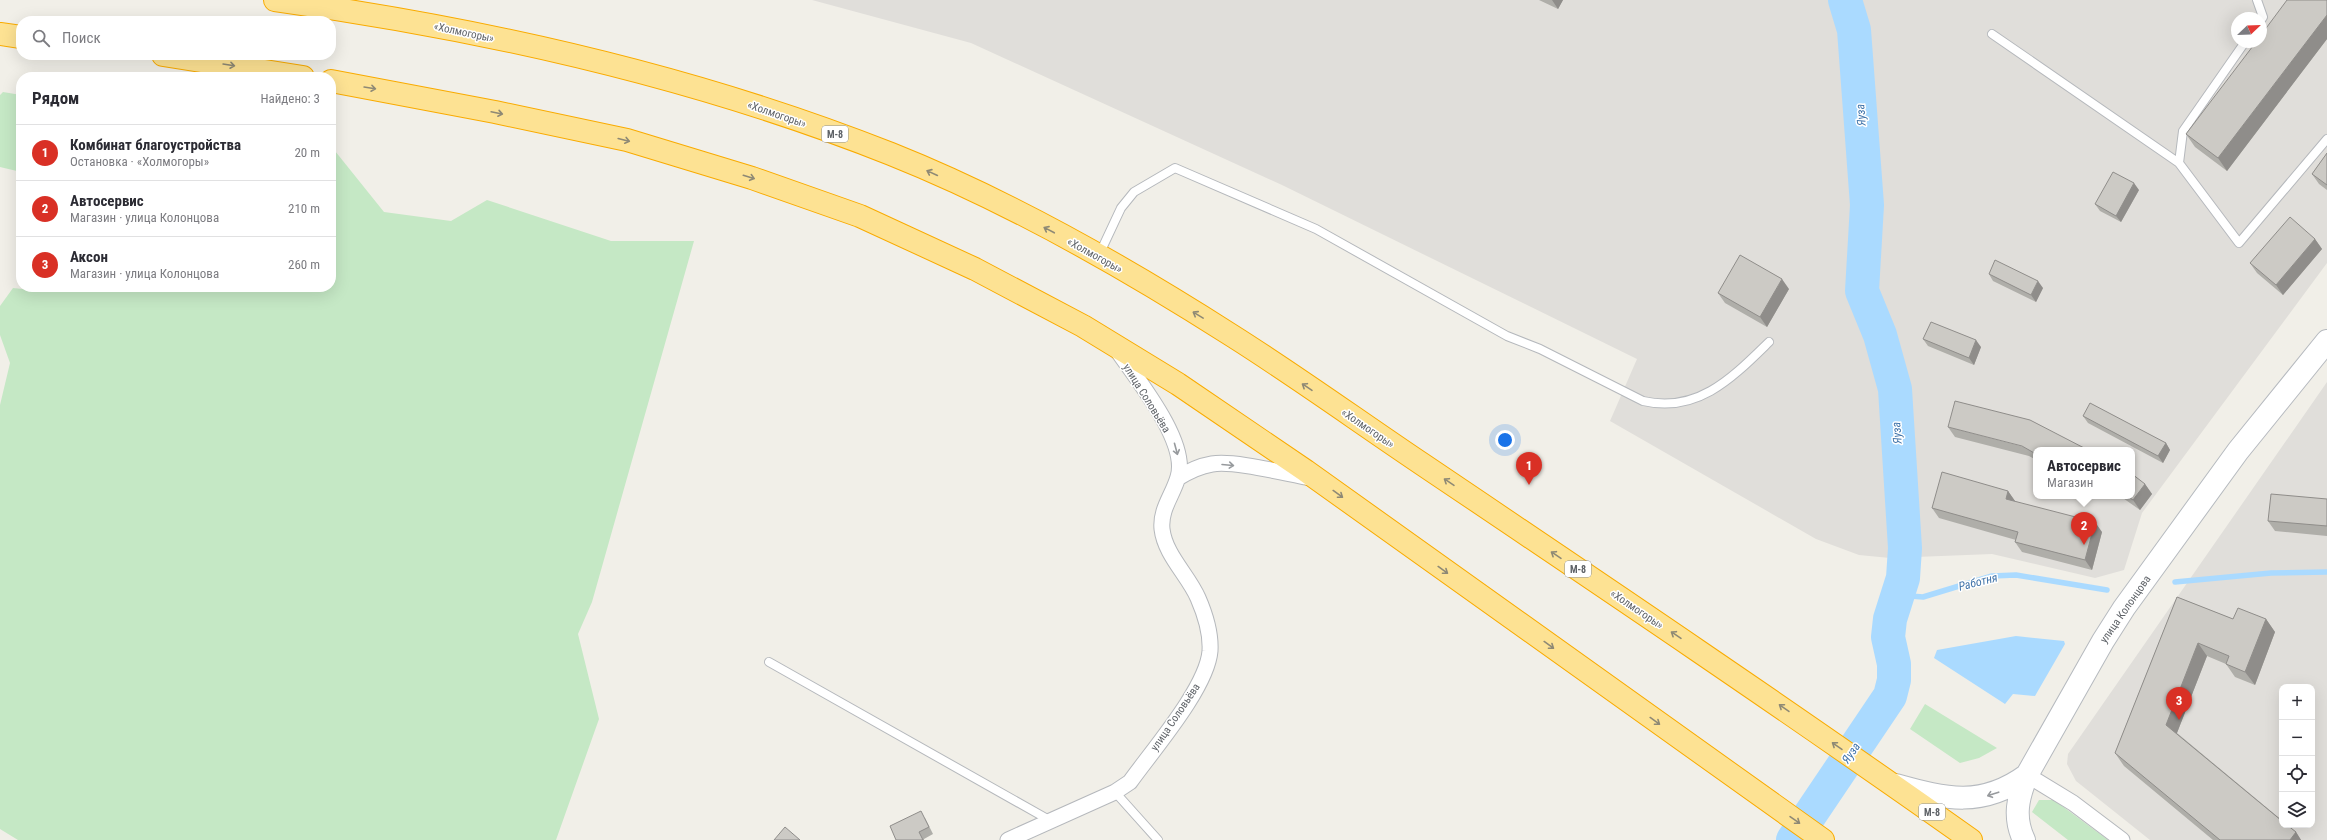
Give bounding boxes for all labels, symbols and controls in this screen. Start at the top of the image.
north arrow [2231,12,2267,48]
search box [16,16,336,60]
street label: «Холмогоры» [433,20,496,45]
icon: search [30,27,52,49]
text: Поиск [62,29,101,47]
one-way arrow [222,61,235,69]
one-way arrow [363,84,376,92]
text: Рядом [32,88,79,108]
text: Найдено: 3 [260,91,320,106]
street label: «Холмогоры» [746,98,808,131]
water label: Яуза [1853,103,1869,128]
one-way arrow [490,109,503,117]
road number: М-8 [822,126,848,142]
text: Комбинат благоустройства [70,136,241,154]
one-way arrow [617,136,630,144]
text: 1 [42,145,48,160]
text: 20 m [294,145,320,160]
text: Остановка · «Холмогоры» [70,154,209,169]
one-way arrow [927,169,939,176]
one-way arrow [742,174,755,181]
text: Автосервис [70,192,144,210]
text: 2 [42,201,48,216]
text: 210 m [288,201,320,216]
text: Магазин · улица Колонцова [70,210,219,225]
one-way arrow [1044,225,1056,233]
street label: «Холмогоры» [1065,235,1125,276]
text: Аксон [70,248,108,266]
text: 3 [42,257,48,272]
text: 260 m [288,257,320,272]
text: Магазин · улица Колонцова [70,266,219,281]
one-way arrow [1192,311,1204,319]
street label: улица Соловьёва [1120,361,1173,435]
one-way arrow [1302,383,1313,391]
street label: «Холмогоры» [1339,406,1397,451]
water label: Яуза [1889,421,1905,446]
your location [1495,430,1515,450]
one-way arrow [1172,442,1180,455]
popup [2033,447,2135,499]
pin: 1 [1516,452,1542,485]
text: Автосервис [2047,457,2121,475]
one-way arrow [1221,461,1234,468]
text: Магазин [2047,475,2093,490]
one-way arrow [1443,478,1454,486]
one-way arrow [1332,490,1343,498]
pin: 2 [2071,512,2097,545]
one-way arrow [1551,551,1562,559]
road number: М-8 [1565,561,1591,577]
one-way arrow [1438,566,1449,574]
water label: Работня [1957,570,1999,594]
street label: улица Колонцова [2097,573,2154,646]
street label: «Холмогоры» [1608,587,1666,632]
one-way arrow [1671,631,1682,639]
one-way arrow [1543,641,1554,649]
street label: улица Соловьёва [1148,681,1203,754]
map controls [2279,684,2315,828]
button: + [2279,684,2315,720]
pin: 3 [2166,687,2192,720]
one-way arrow [1779,704,1790,712]
one-way arrow [1649,717,1660,725]
button: − [2279,720,2315,756]
water label: Яуза [1838,740,1863,767]
one-way arrow [1832,742,1843,750]
button: locate [2279,756,2315,792]
one-way arrow [1987,790,1999,798]
button: layers [2279,792,2315,828]
road number: М-8 [1919,804,1945,820]
one-way arrow [1789,816,1800,824]

